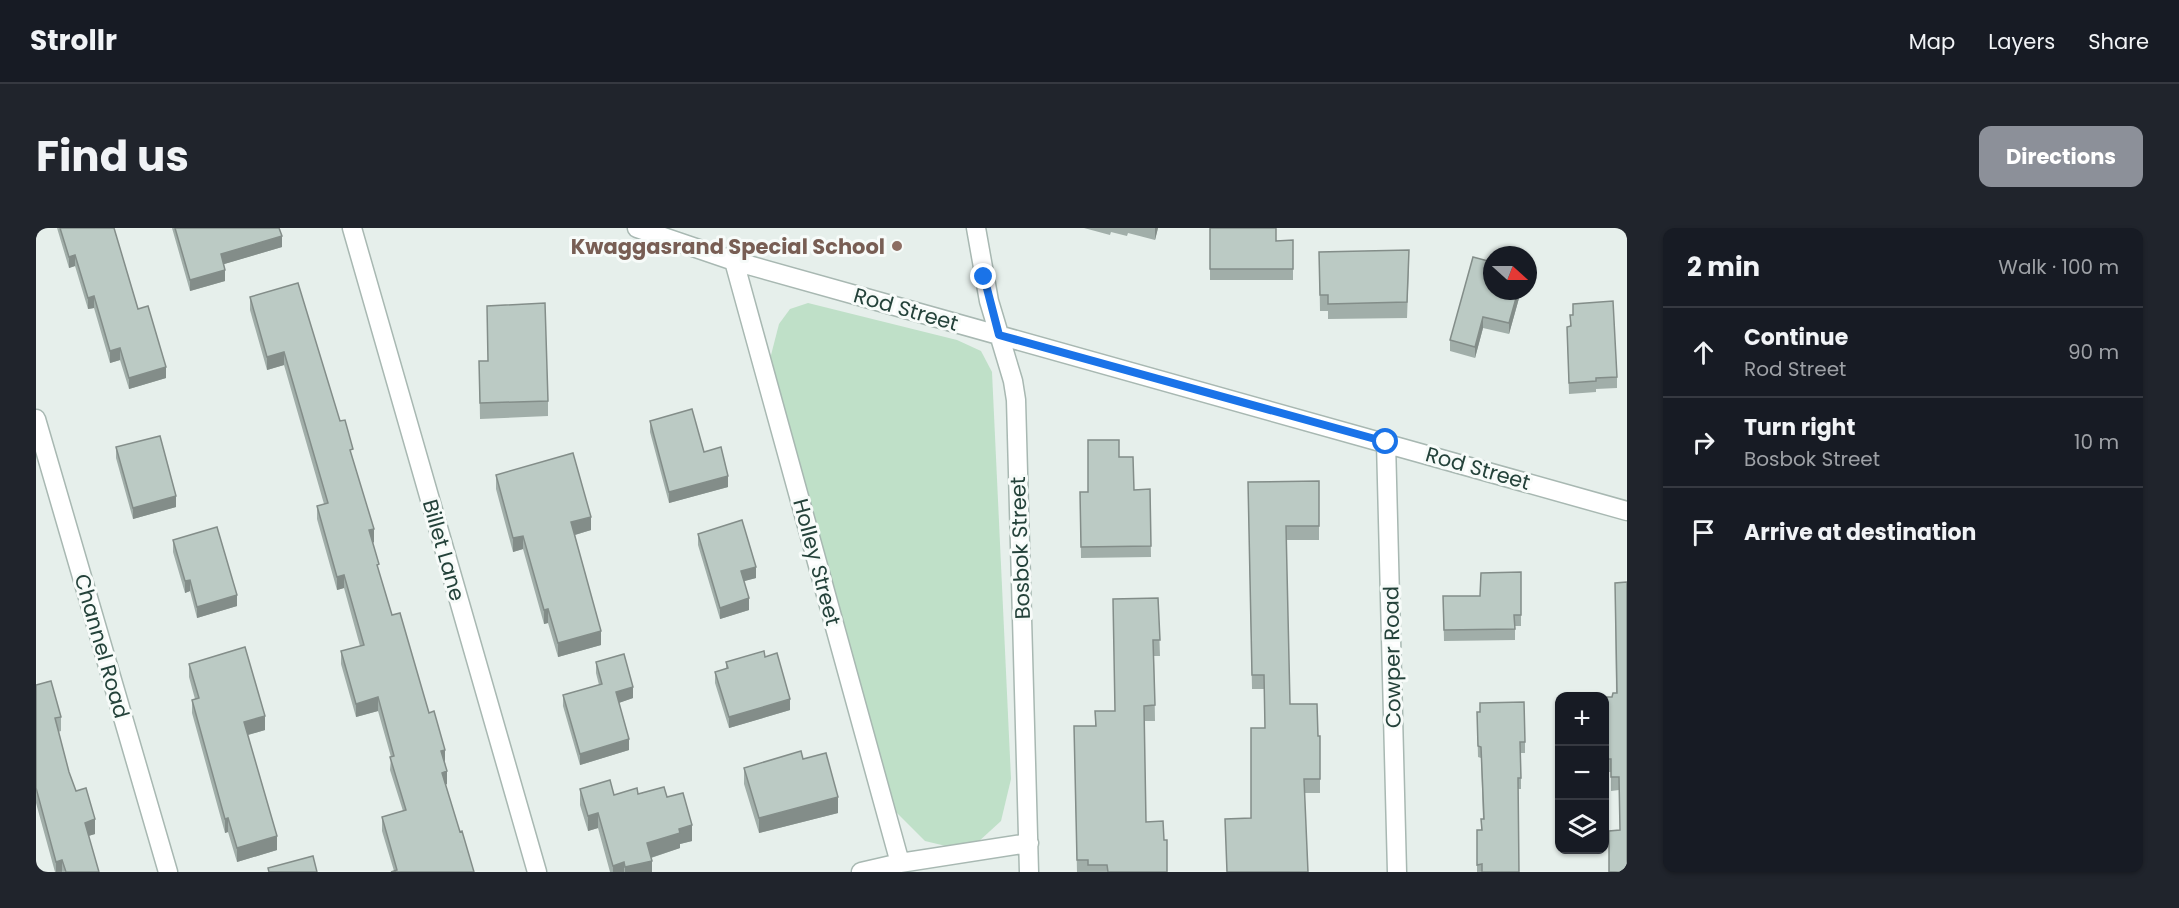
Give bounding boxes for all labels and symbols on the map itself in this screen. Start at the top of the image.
place label: Kwaggasrand Special School [571,232,885,261]
marker: Kwaggasrand Special School [890,239,904,253]
north arrow [1483,246,1537,300]
route end [970,263,996,289]
street label: Rod Street [850,280,962,338]
route start [1372,428,1398,454]
street label: Rod Street [1422,439,1534,497]
street label: Bosbok Street [1003,476,1037,620]
street label: Holley Street [786,495,848,629]
street label: Billet Lane [416,496,472,604]
street label: Channel Road [68,570,136,722]
street label: Cowper Road [1376,586,1408,728]

